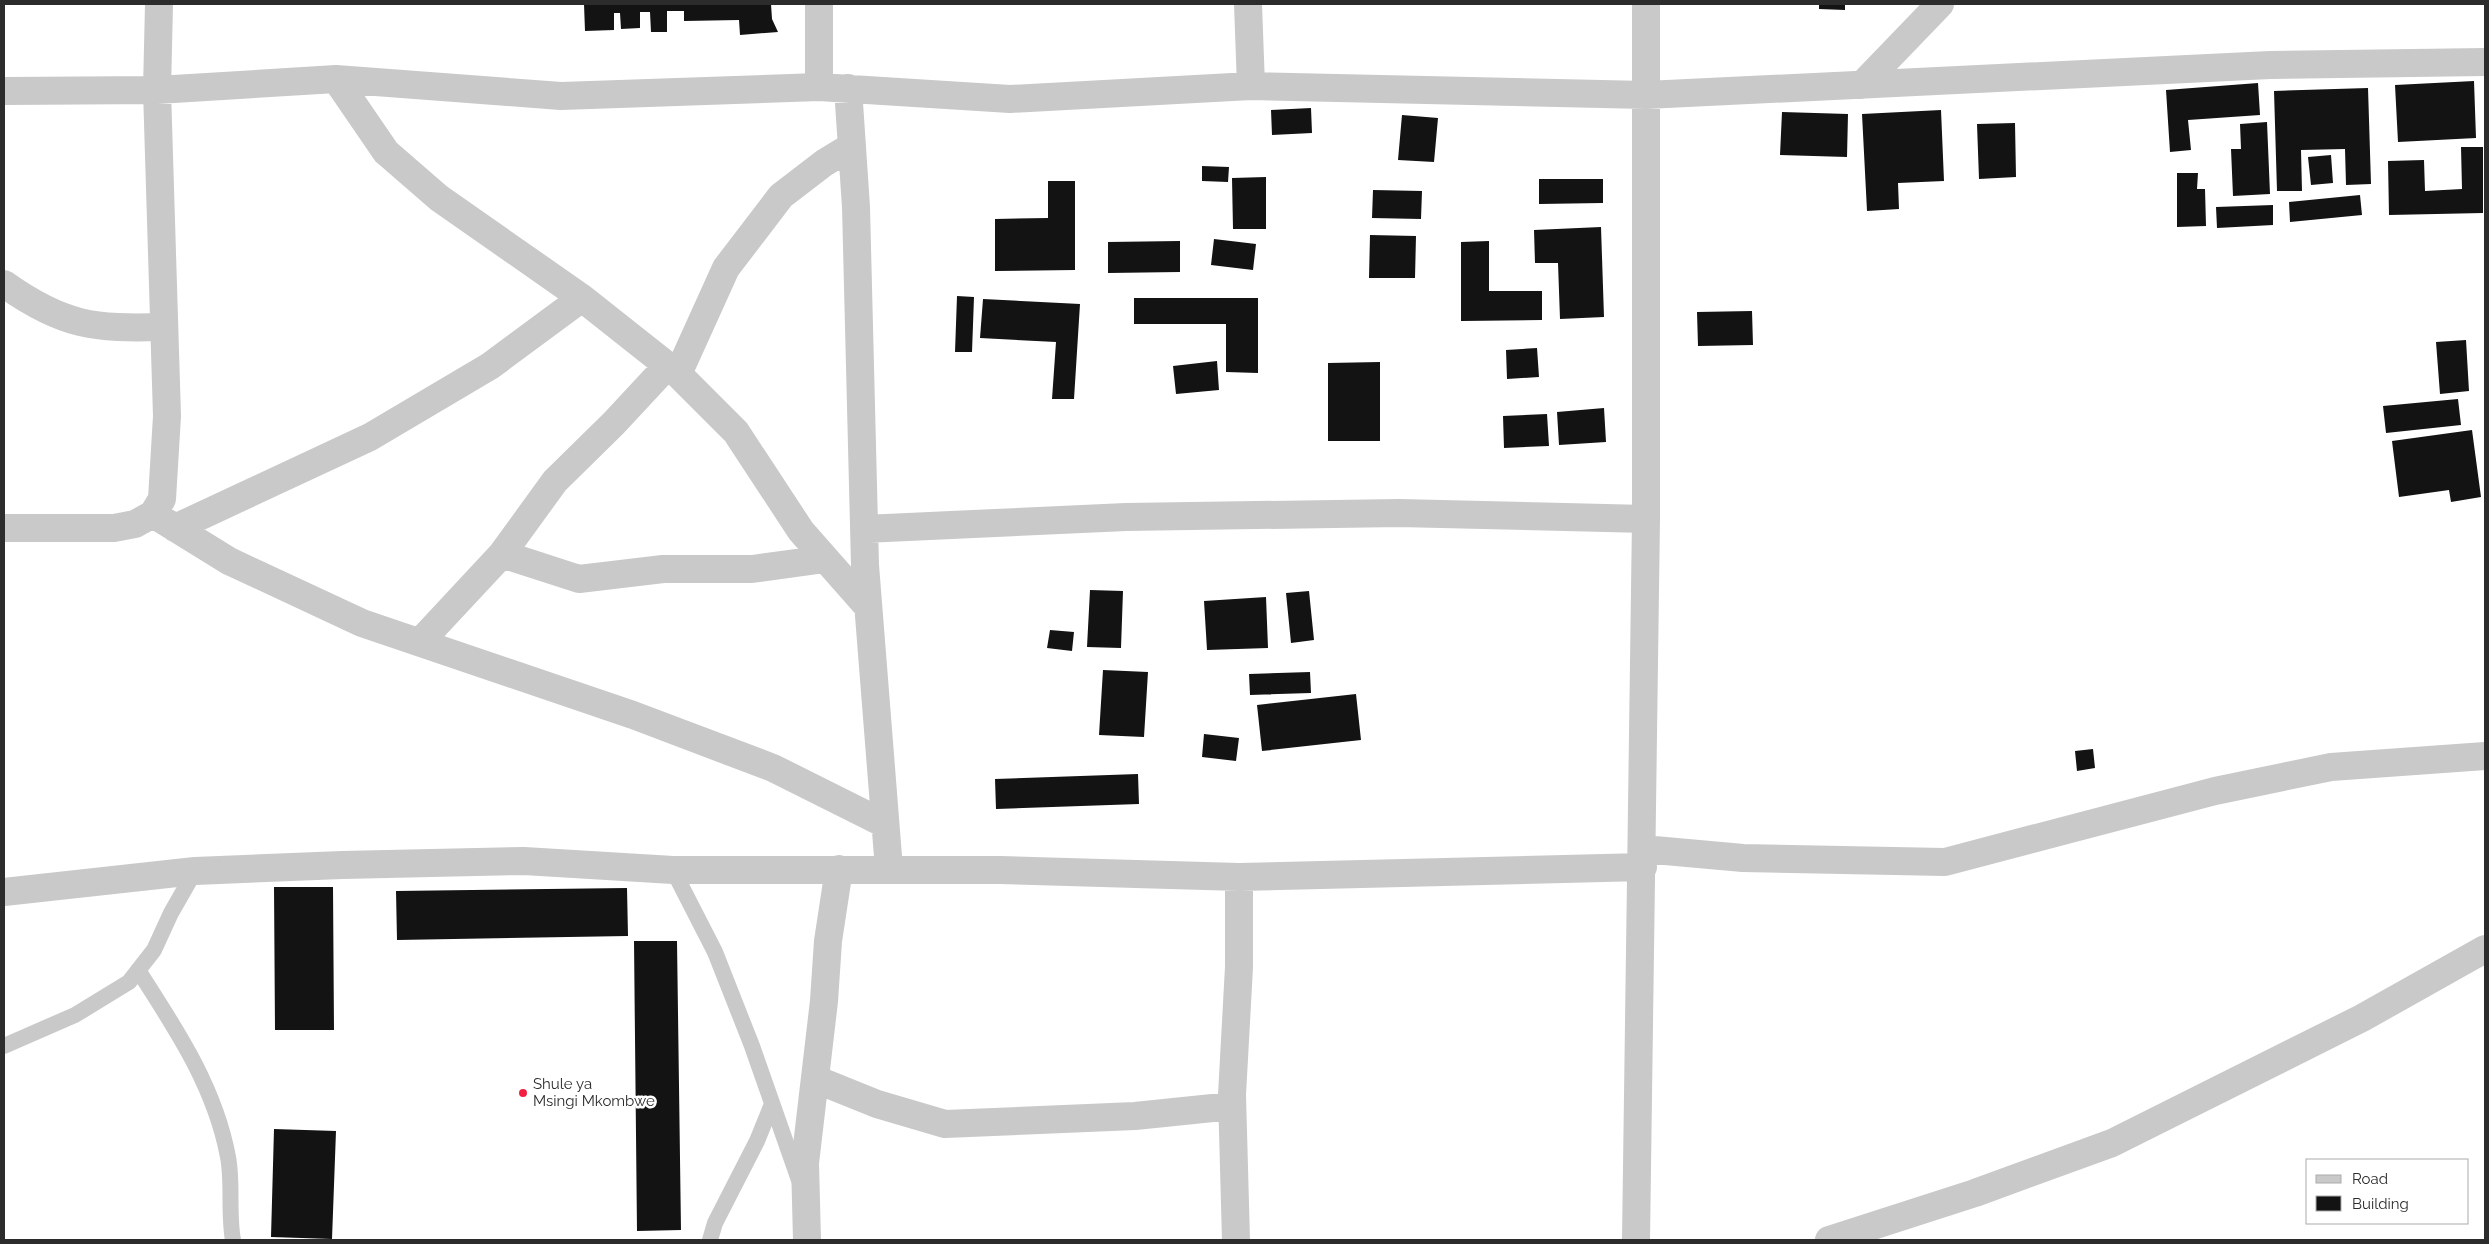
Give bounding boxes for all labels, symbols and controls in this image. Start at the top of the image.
place label: Shule ya Msingi Mkombwe [533,1075,655,1110]
marker: Shule ya Msingi Mkombwe [517,1087,529,1099]
legend [2306,1159,2469,1224]
text: Road [2352,1170,2388,1188]
text: Building [2352,1195,2409,1213]

